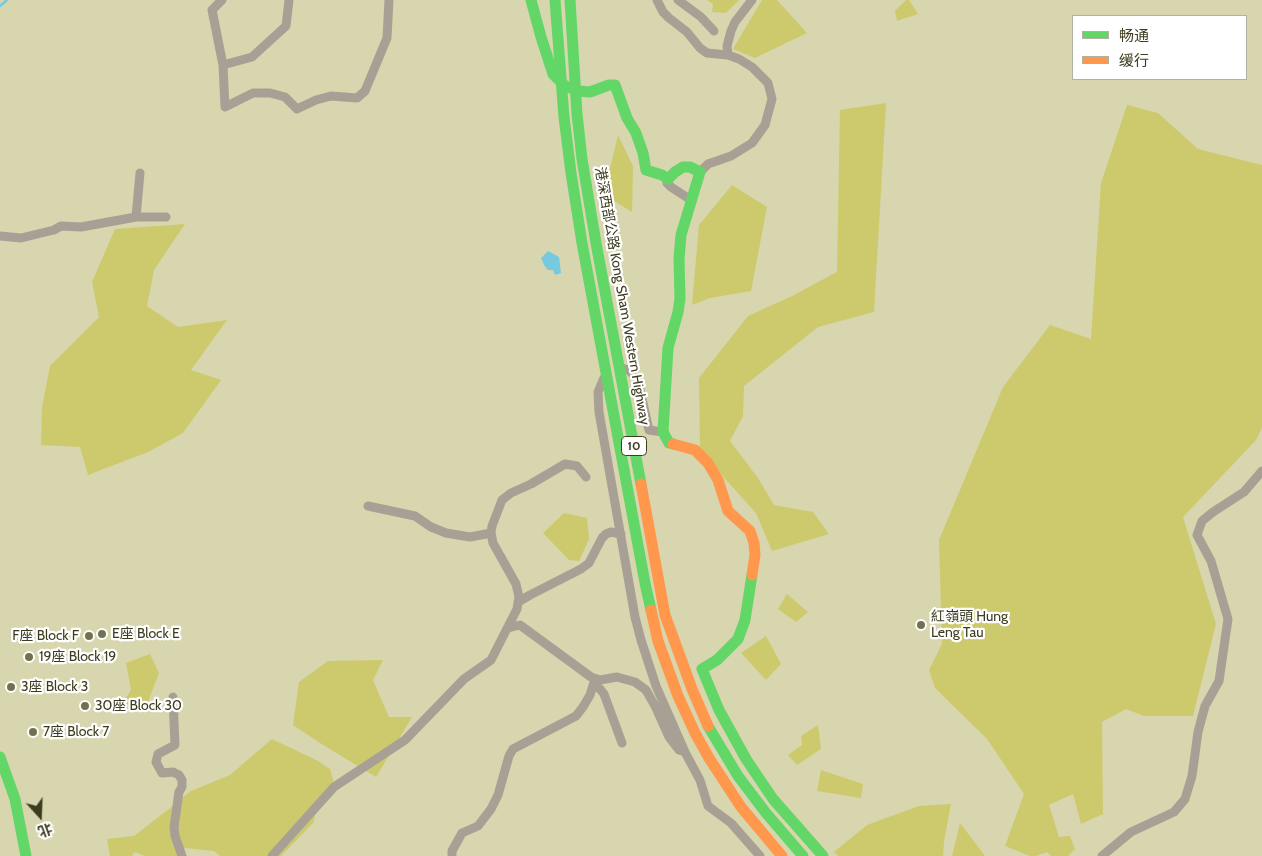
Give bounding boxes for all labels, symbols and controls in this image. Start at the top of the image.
legend [1072,15,1247,80]
text: 畅通 [1119,27,1149,45]
text: 缓行 [1119,52,1149,70]
street label: 港深西部公路 Kong Sham Western Highway [591,166,653,426]
road number: 10 [622,436,646,456]
place label: 紅嶺頭 Hung Leng Tau [931,609,1008,642]
marker: 紅嶺頭 Hung Leng Tau [915,619,927,631]
place label: E座 Block E [112,626,180,642]
place label: F座 Block F [12,628,79,644]
marker: E座 Block E [96,628,108,640]
marker: F座 Block F [83,630,95,642]
place label: 19座 Block 19 [39,649,116,665]
marker: 19座 Block 19 [23,651,35,663]
place label: 3座 Block 3 [21,679,88,695]
marker: 3座 Block 3 [5,681,17,693]
place label: 30座 Block 30 [95,698,182,714]
marker: 30座 Block 30 [79,700,91,712]
place label: 7座 Block 7 [43,724,109,740]
marker: 7座 Block 7 [27,726,39,738]
north arrow [15,791,65,841]
text: 北 [35,819,55,841]

